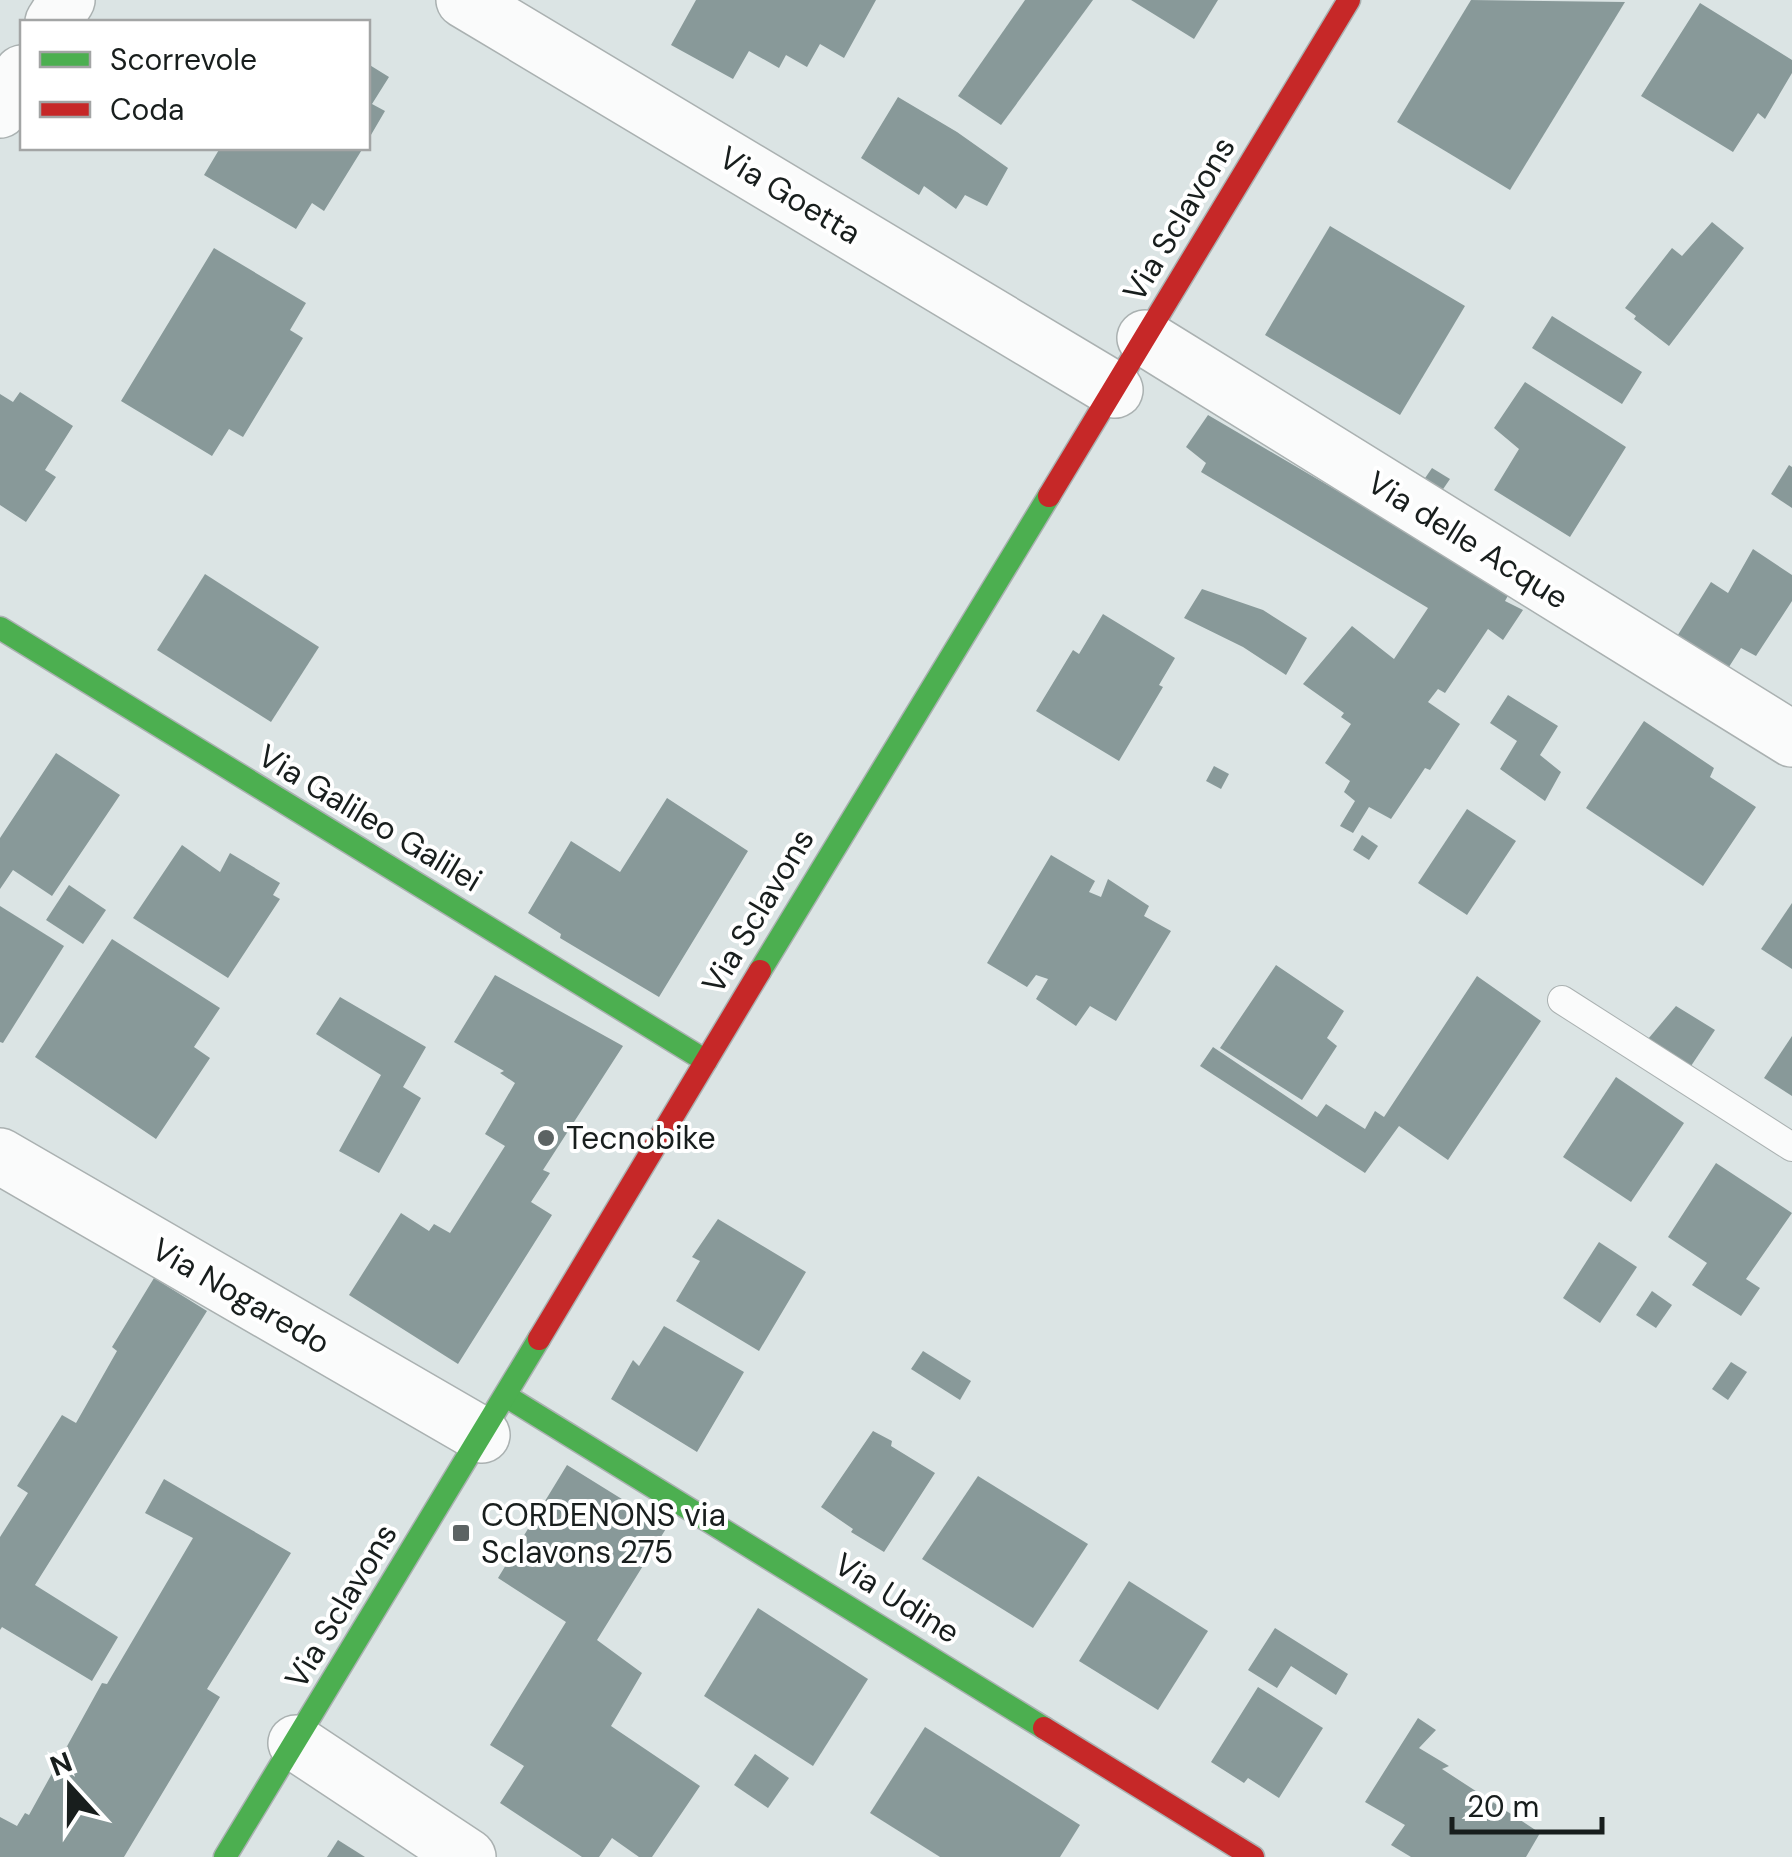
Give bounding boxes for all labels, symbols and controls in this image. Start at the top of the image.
legend [20,20,370,150]
text: Scorrevole [110,40,257,79]
text: Coda [110,90,184,129]
street label: Via Sclavons [1113,129,1245,309]
street label: Via Goetta [711,136,869,254]
street label: Via delle Acque [1360,461,1576,619]
street label: Via Galileo Galilei [250,735,490,901]
street label: Via Sclavons [692,821,824,1001]
place label: Tecnobike [566,1117,716,1159]
marker: Tecnobike [535,1127,557,1149]
street label: Via Nogaredo [144,1228,338,1364]
place label: CORDENONS via Sclavons 275 [481,1494,726,1573]
street label: Via Sclavons [275,1516,407,1696]
marker: CORDENONS via Sclavons 275 [450,1522,472,1544]
street label: Via Udine [826,1543,968,1653]
north arrow [20,1737,120,1837]
text: N [45,1743,77,1785]
scale bar [1452,1772,1602,1834]
text: 20 m [1467,1787,1539,1826]

